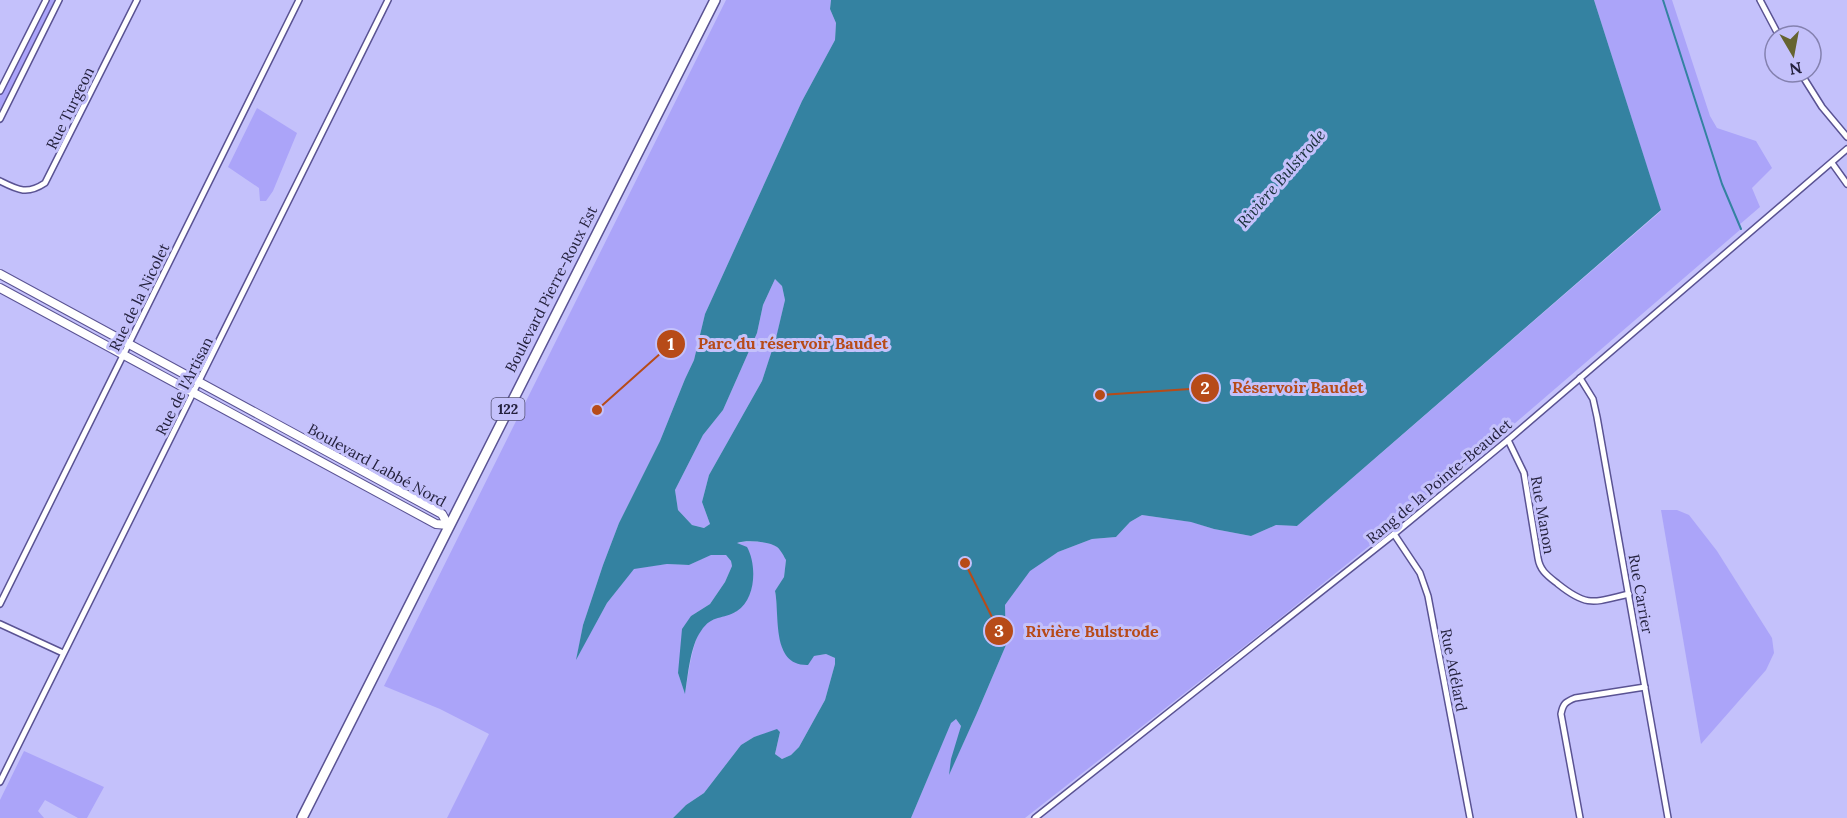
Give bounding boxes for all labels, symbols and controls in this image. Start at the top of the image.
north arrow [1763,24,1823,84]
text: N [1788,58,1803,80]
street label: Rue Turgeon [42,64,98,152]
water label: Rivière Bulstrode [1233,124,1329,231]
street label: Boulevard Pierre-Roux Est [501,202,601,375]
street label: Rue de la Nicolet [105,240,173,354]
callout: Parc du réservoir Baudet [656,327,901,361]
text: 1 [667,332,675,355]
text: Parc du réservoir Baudet [698,333,889,353]
street label: Rue de l'Artisan [151,334,217,438]
callout: Réservoir Baudet [1190,371,1375,405]
text: 2 [1200,376,1210,399]
text: Réservoir Baudet [1232,377,1364,397]
road number: 122 [492,398,524,420]
street label: Rang de la Pointe-Beaudet [1362,414,1516,547]
street label: Boulevard Labbé Nord [304,419,450,511]
street label: Rue Manon [1527,474,1559,556]
street label: Rue Carrier [1625,553,1657,636]
callout: Rivière Bulstrode [984,614,1171,648]
text: 3 [994,619,1004,642]
text: Rivière Bulstrode [1025,621,1159,641]
street label: Rue Adélard [1437,627,1471,713]

